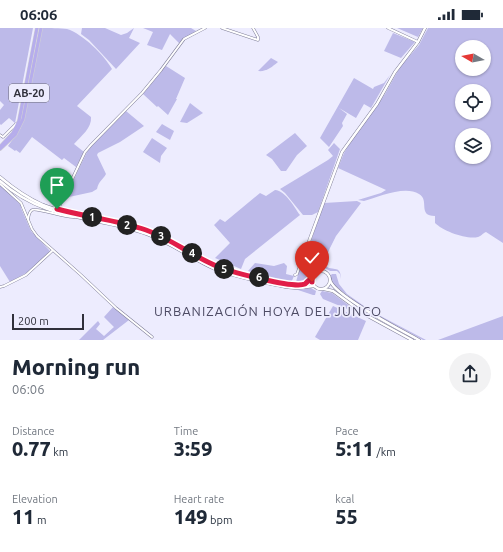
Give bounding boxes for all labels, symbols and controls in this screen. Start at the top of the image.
text: 06:06 [20,6,58,23]
north arrow [455,40,491,76]
map controls [455,40,491,164]
road number: AB-20 [9,84,49,102]
button: locate [455,84,491,120]
button: layers [455,128,491,164]
pin [40,168,74,209]
icon: arrive [46,174,68,196]
pin: 1 [82,207,102,227]
text: 1 [89,211,95,223]
pin: 2 [117,215,137,235]
text: 2 [124,219,130,231]
pin: 3 [151,226,171,246]
text: 3 [158,230,164,242]
pin [295,241,329,282]
pin: 4 [182,243,202,263]
text: 4 [189,247,195,259]
icon: check [301,247,323,269]
pin: 5 [214,259,234,279]
text: 5 [221,263,227,275]
pin: 6 [249,267,269,287]
text: 6 [256,271,262,283]
district label: URBANIZACIÓN HOYA DEL JUNCO [154,304,382,318]
scale bar [12,312,84,331]
text: 200 m [18,315,49,327]
button: share [449,353,491,395]
text: Morning run [12,354,140,379]
text: 06:06 [12,382,45,396]
text: Distance [12,425,55,437]
text: Time [174,425,198,437]
text: Pace [335,425,359,437]
text: 0.77 [12,437,51,460]
text: 3:59 [174,437,212,460]
text: 5:11 [335,437,374,460]
text: km [51,446,68,458]
text: /km [374,446,396,458]
text: Elevation [12,493,58,505]
text: Heart rate [174,493,224,505]
text: kcal [335,493,354,505]
text: 11 [12,505,35,528]
text: 149 [174,505,208,528]
text: 55 [335,505,358,528]
text: m [35,514,47,526]
text: bpm [208,514,232,526]

